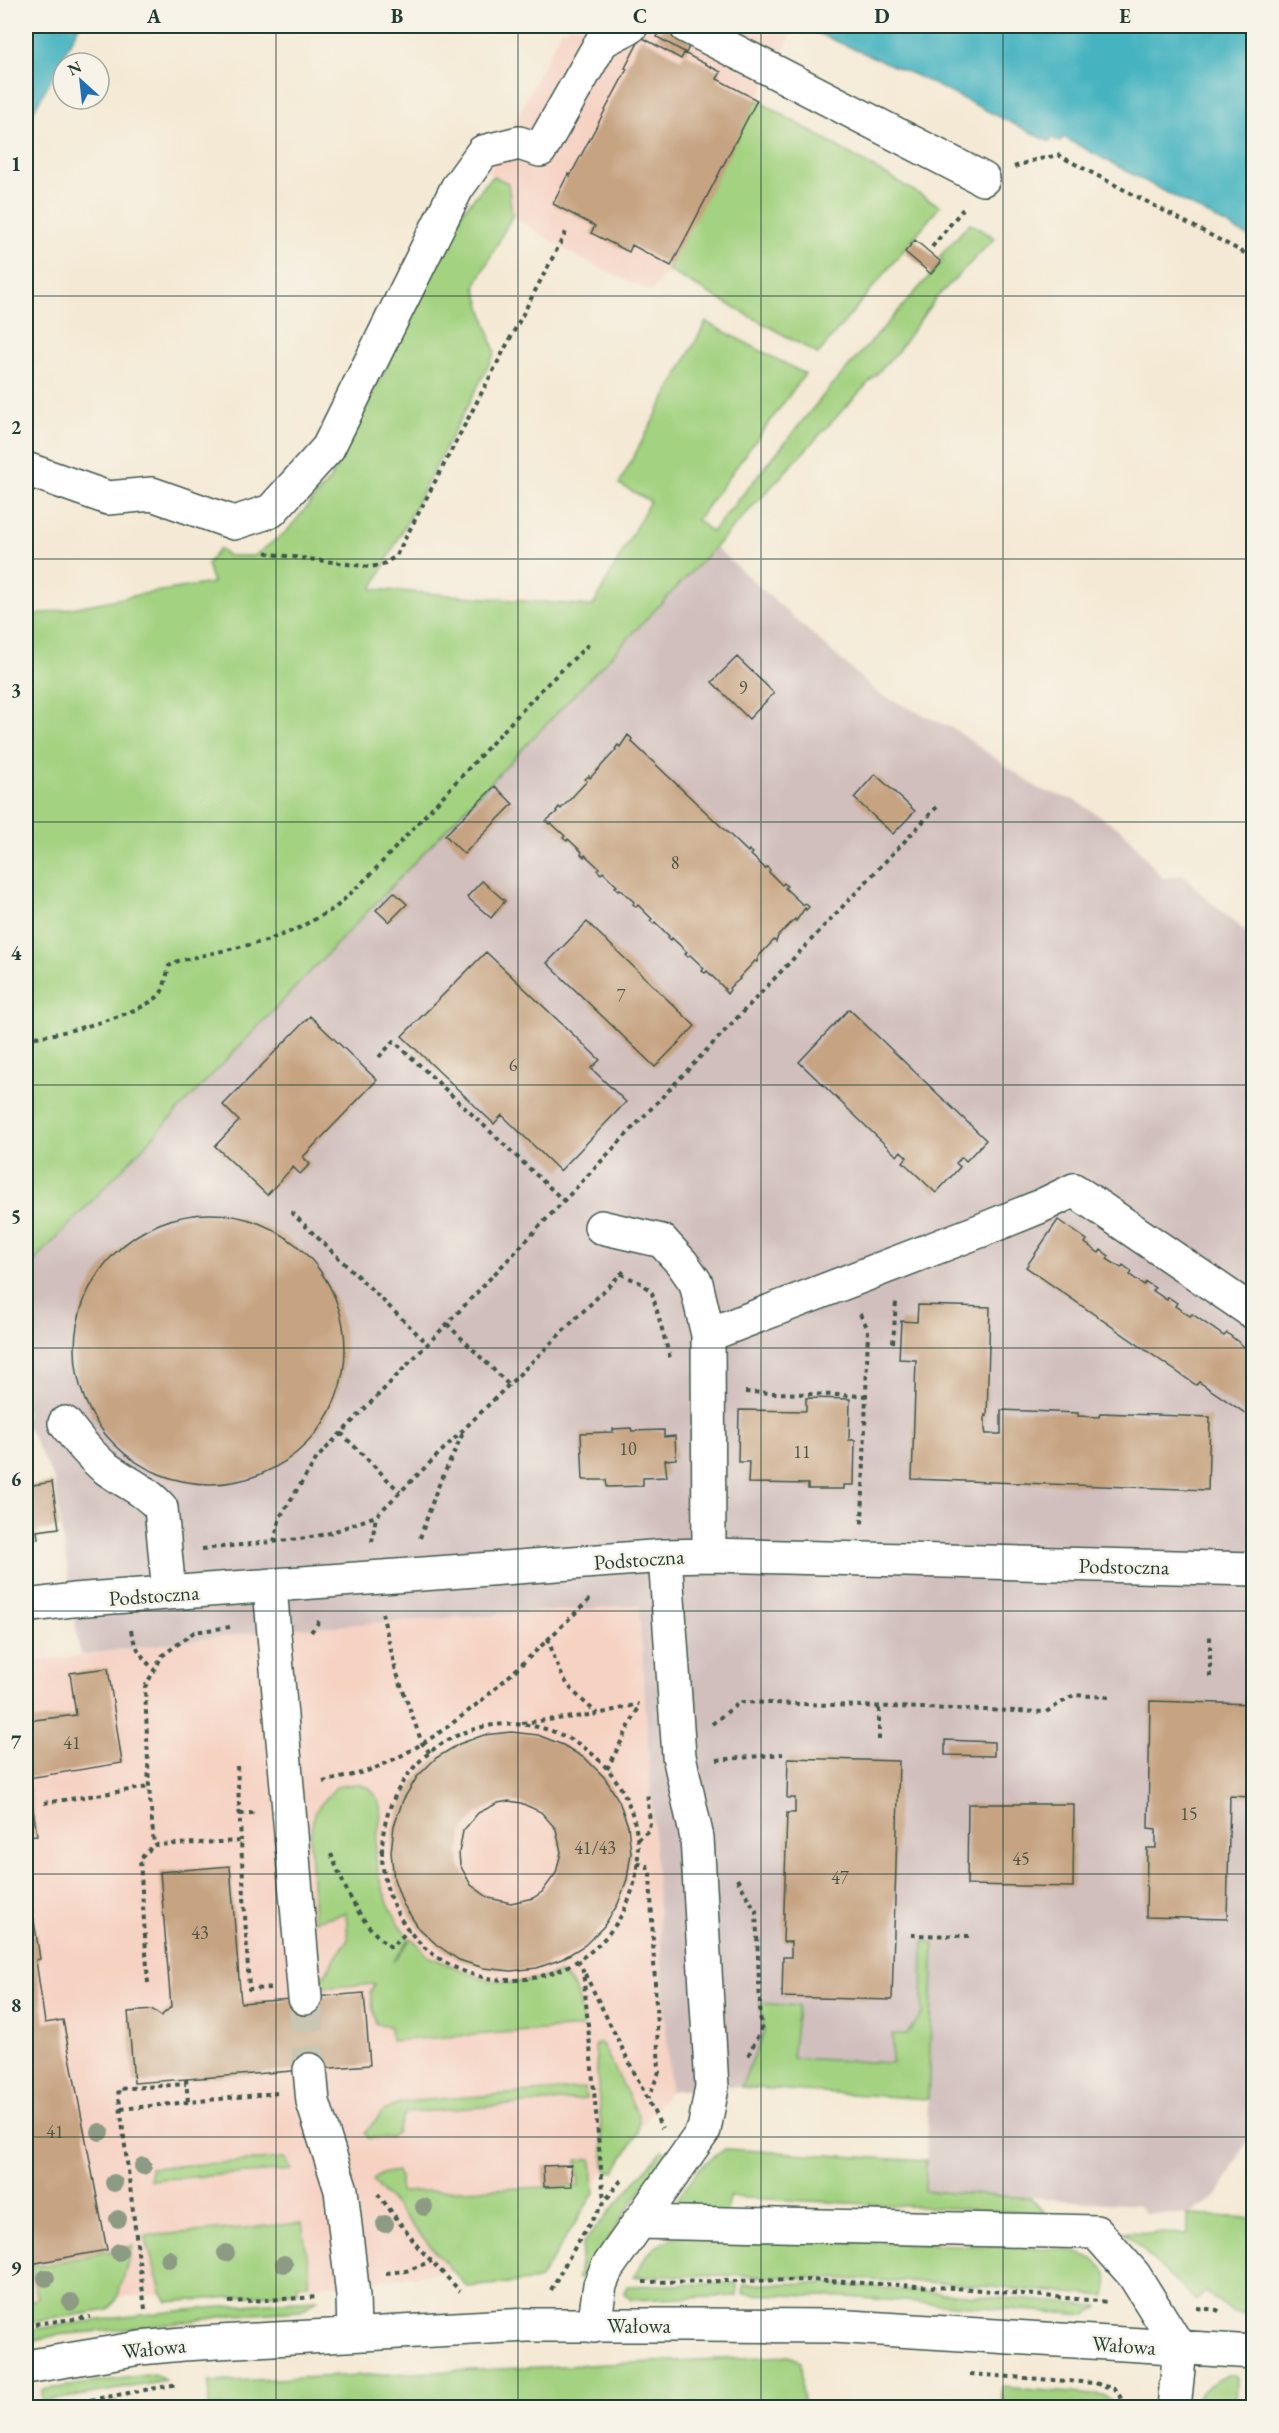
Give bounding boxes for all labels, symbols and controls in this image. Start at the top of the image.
text: A [146,3,162,29]
text: B [391,3,403,29]
text: C [633,3,647,29]
text: D [874,3,890,29]
text: E [1119,3,1131,29]
north arrow [51,51,111,111]
text: N [64,56,85,80]
text: 1 [11,151,21,177]
text: 2 [11,414,22,440]
house number: 9 [739,676,748,699]
text: 3 [11,677,21,703]
house number: 8 [671,851,679,874]
text: 4 [11,940,22,966]
house number: 7 [617,984,626,1007]
house number: 6 [509,1053,518,1076]
text: 5 [11,1203,21,1229]
house number: 10 [619,1437,637,1460]
house number: 11 [793,1440,811,1463]
text: 6 [11,1466,22,1492]
street label: Podstoczna [593,1542,686,1576]
street label: Podstoczna [1078,1552,1170,1580]
street label: Podstoczna [108,1578,201,1612]
text: 7 [11,1729,22,1755]
house number: 41 [63,1731,81,1754]
house number: 15 [1180,1802,1198,1825]
house number: 41/43 [574,1836,616,1859]
house number: 45 [1012,1847,1030,1870]
house number: 47 [831,1866,849,1889]
house number: 43 [191,1921,209,1944]
text: 8 [11,1992,21,2018]
house number: 41 [46,2120,64,2143]
text: 9 [11,2255,22,2281]
street label: Wałowa [607,2312,672,2339]
street label: Wałowa [1091,2329,1157,2361]
street label: Wałowa [121,2331,188,2365]

